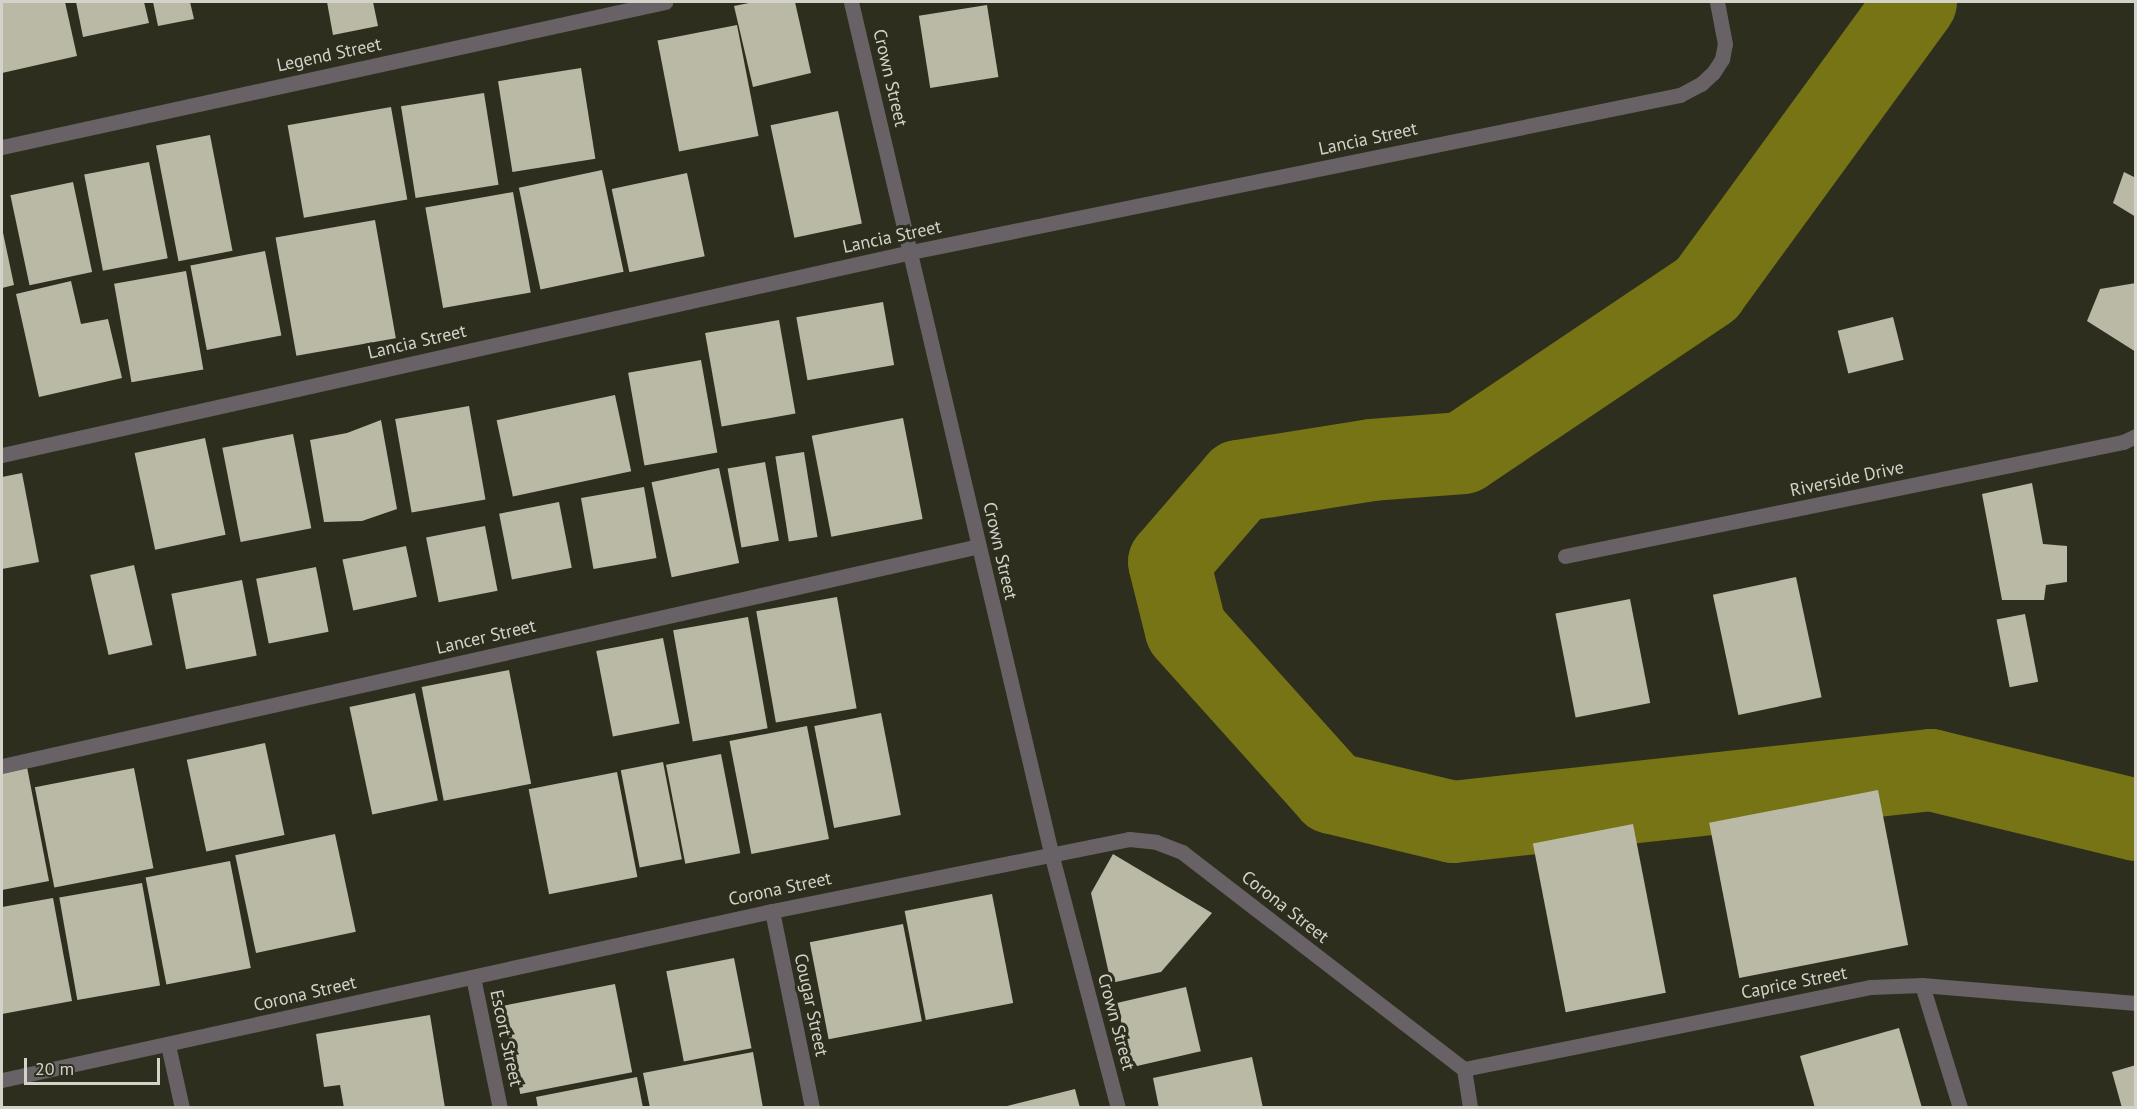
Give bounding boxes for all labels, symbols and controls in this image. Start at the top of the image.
street label: Crown Street [868,27,912,129]
street label: Legend Street [275,33,383,77]
street label: Lancia Street [1317,118,1419,160]
street label: Lancia Street [841,216,943,258]
street label: Lancia Street [366,320,468,364]
street label: Riverside Drive [1788,456,1906,502]
street label: Crown Street [978,500,1022,602]
street label: Lancer Street [434,615,538,659]
street label: Corona Street [1237,866,1333,948]
street label: Corona Street [727,868,833,910]
street label: Cougar Street [790,952,832,1058]
street label: Caprice Street [1739,962,1849,1004]
street label: Crown Street [1093,971,1139,1073]
street label: Corona Street [252,972,358,1016]
street label: Escort Street [485,988,527,1088]
scale bar [27,1046,164,1084]
text: 20 m [35,1057,74,1080]

